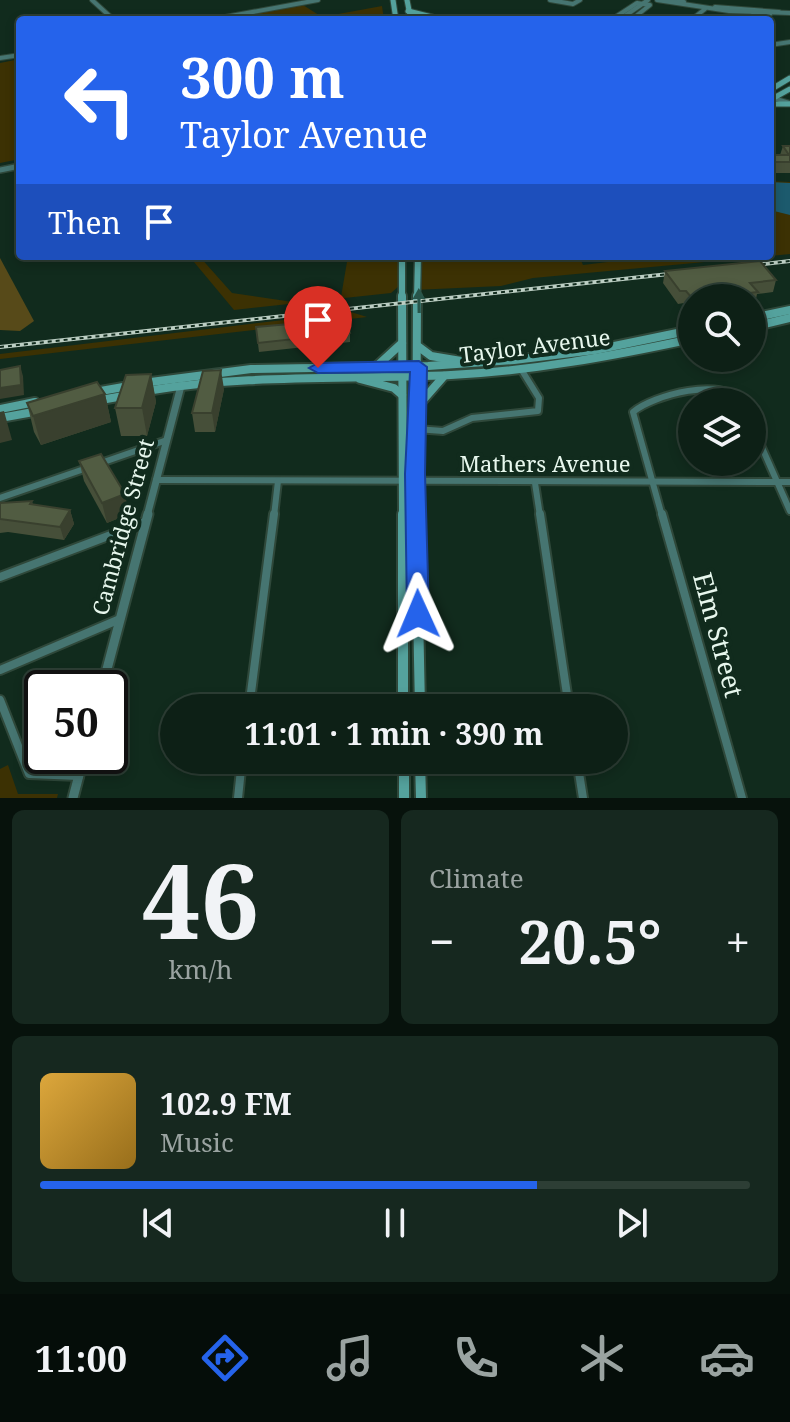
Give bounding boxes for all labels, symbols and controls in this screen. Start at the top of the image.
text: 300 m [180,38,345,114]
icon: left [48,48,152,152]
text: Taylor Avenue [180,110,428,159]
icon: arrive [137,200,181,244]
text: Then [48,202,121,243]
map controls [678,284,766,476]
button: search [678,284,766,372]
pin [284,286,352,368]
one-way arrow [413,288,425,313]
icon: arrive [296,298,340,342]
street label: Taylor Avenue [458,321,612,369]
button: layers [678,388,766,476]
street label: Cambridge Street [84,435,160,618]
street label: Mathers Avenue [459,448,631,478]
street label: Elm Street [685,568,753,701]
position arrow [376,572,460,656]
speed limit sign: 50 [24,670,128,774]
text: 11:01 · 1 min · 390 m [245,713,543,754]
text: 46 [142,828,259,969]
text: Climate [429,860,524,896]
text: 20.5° [518,900,662,982]
text: − [429,911,454,971]
text: + [725,911,750,971]
text: km/h [169,951,232,987]
text: 102.9 FM [160,1083,292,1124]
text: Music [160,1124,234,1160]
icon: previous [136,1201,180,1245]
icon: pause [373,1201,417,1245]
icon: next [610,1201,654,1245]
icon: directions [197,1330,253,1386]
icon: music [322,1330,378,1386]
icon: phone [448,1330,504,1386]
icon: climate [574,1330,630,1386]
icon: car [699,1330,755,1386]
text: 11:00 [35,1334,127,1383]

